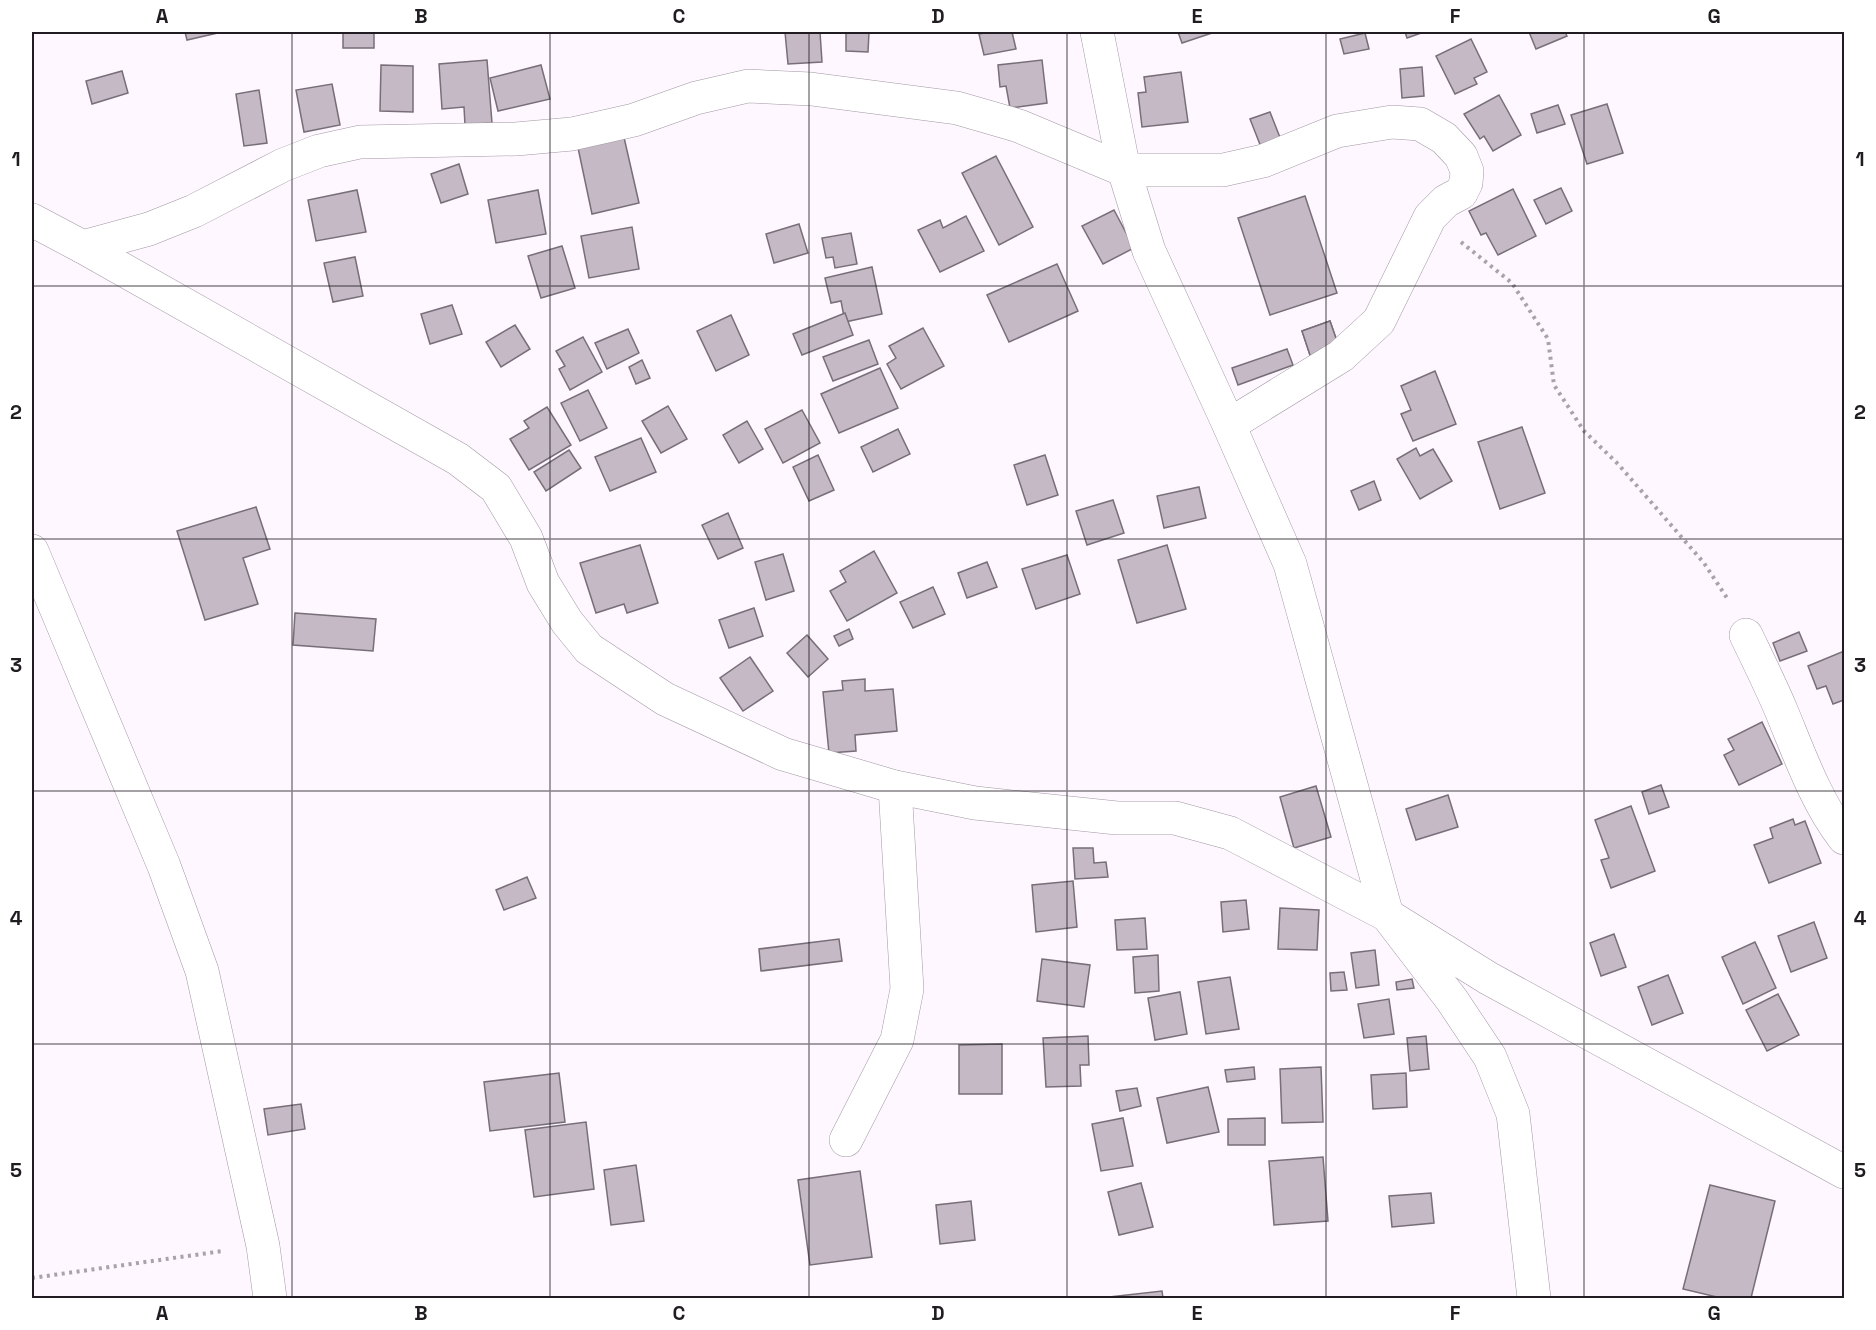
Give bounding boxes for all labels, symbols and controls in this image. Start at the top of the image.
text: A [156,3,169,29]
text: B [414,3,428,29]
text: C [673,3,686,29]
text: D [931,3,945,29]
text: E [1191,3,1203,29]
text: F [1450,3,1461,29]
text: G [1707,3,1721,29]
text: 1 [11,146,21,172]
text: 1 [1855,146,1865,172]
text: 2 [10,399,22,425]
text: 2 [1854,399,1866,425]
text: 3 [10,652,22,678]
text: 3 [1854,652,1866,678]
text: 4 [10,905,23,931]
text: 4 [1854,905,1867,931]
text: 5 [10,1157,22,1183]
text: 5 [1854,1157,1866,1183]
text: A [156,1300,169,1326]
text: B [414,1300,428,1326]
text: C [673,1300,686,1326]
text: D [931,1300,945,1326]
text: E [1191,1300,1203,1326]
text: F [1450,1300,1461,1326]
text: G [1707,1300,1721,1326]

